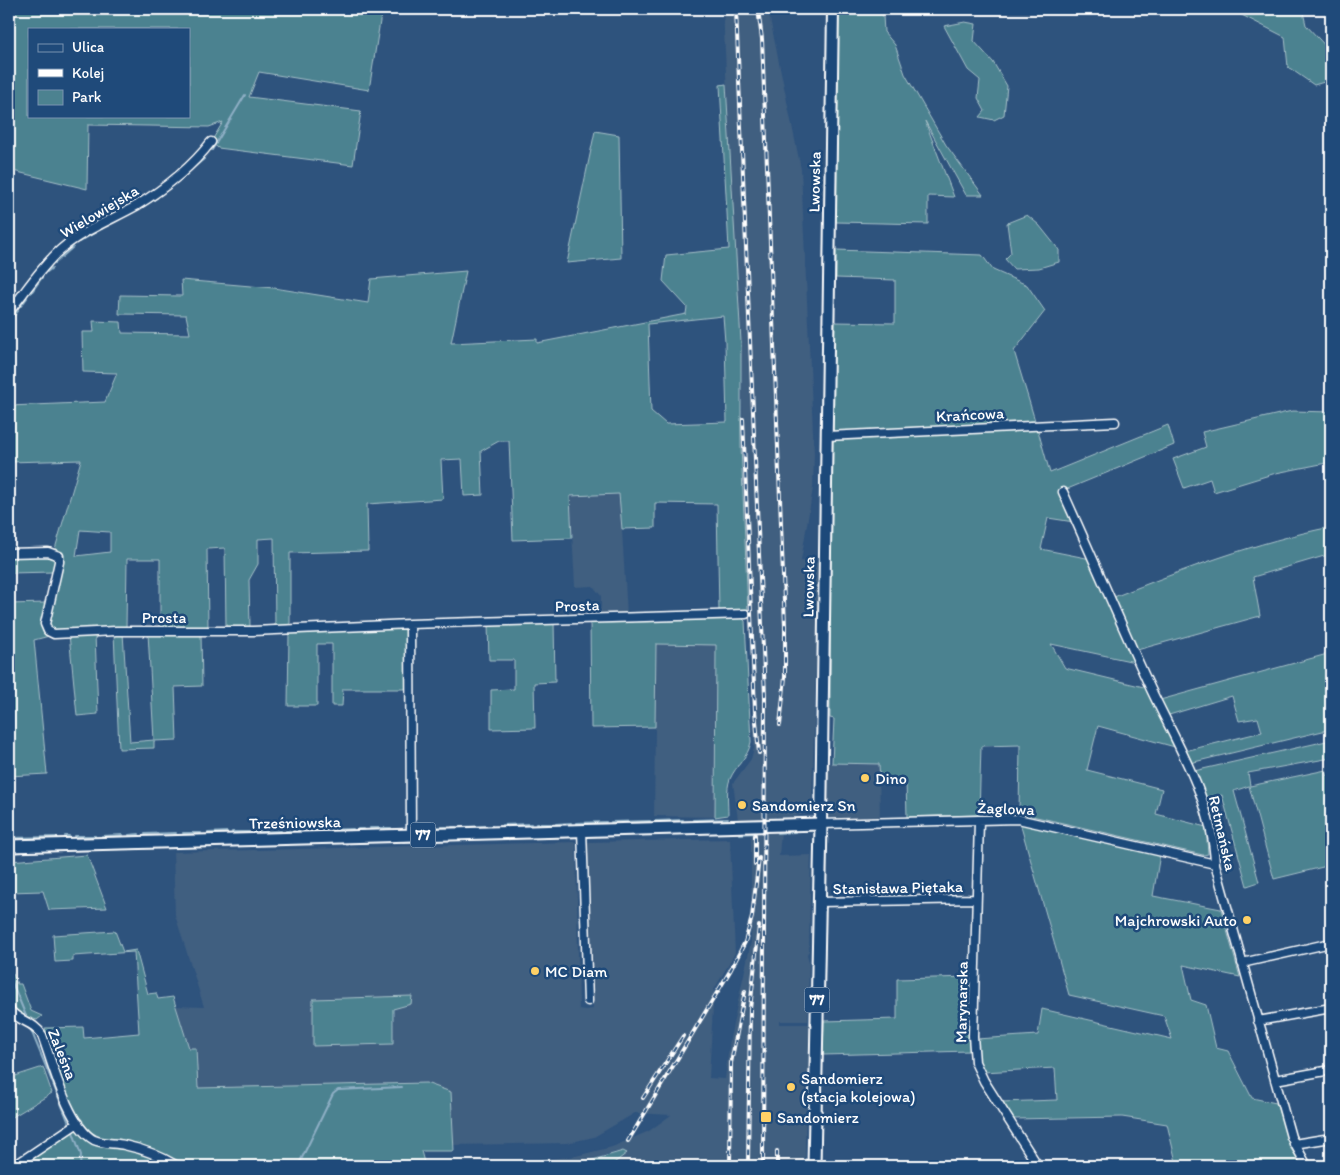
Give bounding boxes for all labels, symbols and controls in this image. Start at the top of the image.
legend [28,28,190,118]
text: Ulica [72,38,105,56]
text: Kolej [72,64,104,82]
text: Park [72,88,102,106]
street label: Lwowska [804,151,825,213]
street label: Wielowiejska [57,180,143,242]
street label: Krańcowa [935,403,1005,426]
street label: Lwowska [798,556,819,618]
street label: Prosta [554,595,600,616]
street label: Prosta [142,608,186,627]
place label: Dino [875,769,907,788]
marker: Dino [859,772,871,784]
street label: Retmańska [1205,794,1241,873]
place label: Sandomierz Sn [752,796,856,815]
street label: Żaglowa [977,798,1036,819]
marker: Sandomierz Sn [736,799,748,811]
street label: Trześniowska [249,812,342,833]
road number: 77 [410,822,436,848]
street label: Stanisława Piętaka [833,877,964,898]
place label: Majchrowski Auto [1115,911,1237,930]
marker: Majchrowski Auto [1241,914,1253,926]
street label: Marynarska [951,960,972,1043]
place label: MC Diam [545,962,608,981]
marker: MC Diam [529,965,541,977]
road number: 77 [804,988,830,1012]
street label: Zaleśna [44,1026,82,1083]
place label: Sandomierz (stacja kolejowa) [801,1069,916,1106]
marker: Sandomierz (stacja kolejowa) [785,1081,797,1093]
place label: Sandomierz [777,1108,860,1127]
marker: Sandomierz [759,1110,773,1124]

